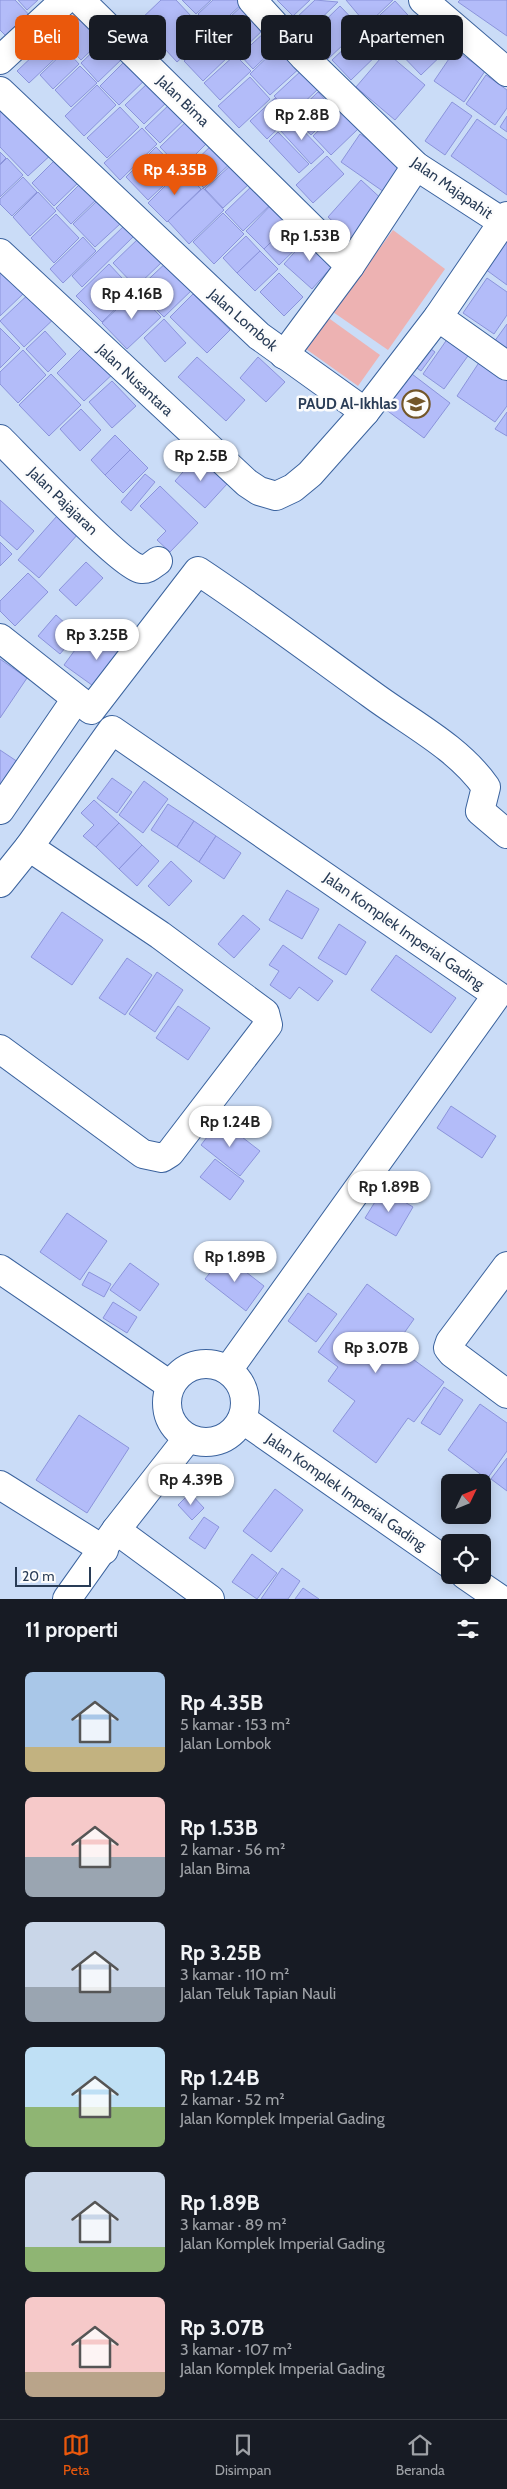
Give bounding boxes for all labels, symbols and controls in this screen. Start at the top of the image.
chip: Beli [15,15,79,60]
chip: Sewa [89,15,166,60]
chip: Filter [176,15,251,60]
chip: Baru [261,15,331,60]
chip: Apartemen [341,15,463,60]
street label: Jalan Bima [152,71,213,131]
pin: Rp 2.8B [256,98,348,141]
text: Rp 2.8B [275,105,329,124]
street label: Jalan Majapahit [407,153,496,223]
pin: Rp 4.35B [123,154,227,196]
text: Rp 4.35B [143,160,207,179]
pin: Rp 1.53B [258,220,362,262]
text: Rp 1.53B [280,226,340,245]
pin: Rp 4.16B [80,278,184,320]
text: Rp 4.16B [102,284,162,303]
street label: Jalan Lombok [204,285,281,355]
street label: Jalan Nusantara [93,340,177,420]
school or university icon: PAUD Al-Ikhlas [401,389,431,419]
place label: PAUD Al-Ikhlas [298,395,397,413]
pin: Rp 2.5B [155,440,247,482]
text: Rp 2.5B [174,446,228,465]
street label: Jalan Pajajaran [24,463,102,539]
pin: Rp 3.25B [45,618,149,661]
text: Rp 3.25B [66,625,128,644]
street label: Jalan Komplek Imperial Gading [319,868,488,994]
pin: Rp 1.24B [178,1106,282,1148]
text: Rp 1.24B [200,1112,260,1131]
pin: Rp 1.89B [337,1170,441,1213]
text: Rp 1.89B [359,1177,419,1196]
pin: Rp 1.89B [183,1240,287,1283]
text: Rp 1.89B [205,1247,265,1266]
pin: Rp 3.07B [324,1332,428,1374]
text: Rp 3.07B [344,1338,408,1357]
street label: Jalan Komplek Imperial Gading [261,1429,430,1555]
pin: Rp 4.39B [139,1464,243,1506]
text: Rp 4.39B [159,1470,223,1489]
north arrow [441,1474,491,1524]
map controls [441,1474,491,1584]
button: locate [441,1534,491,1584]
scale bar [15,1564,91,1587]
text: 20 m [22,1567,55,1585]
icon: filters [454,1615,482,1643]
text: 11 properti [25,1617,118,1642]
text: Rp 4.35B [180,1690,263,1715]
icon: home [65,1692,125,1752]
text: 5 kamar · 153 m² [180,1715,290,1734]
text: Jalan Lombok [180,1734,271,1753]
text: Rp 1.53B [180,1815,258,1840]
icon: home [65,1817,125,1877]
text: 2 kamar · 56 m² [180,1840,285,1859]
text: Jalan Bima [180,1859,250,1878]
text: Rp 3.25B [180,1940,261,1965]
icon: home [65,1942,125,2002]
text: 3 kamar · 110 m² [180,1965,289,1984]
text: Jalan Teluk Tapian Nauli [180,1984,336,2003]
text: Rp 1.24B [180,2065,259,2090]
icon: home [65,2067,125,2127]
text: 2 kamar · 52 m² [180,2090,285,2109]
text: Jalan Komplek Imperial Gading [180,2109,385,2128]
text: Rp 1.89B [180,2190,260,2215]
icon: home [65,2192,125,2252]
text: 3 kamar · 89 m² [180,2215,287,2234]
text: Jalan Komplek Imperial Gading [180,2234,385,2253]
text: Rp 3.07B [180,2315,264,2340]
icon: home [65,2317,125,2377]
text: 3 kamar · 107 m² [180,2340,292,2359]
text: Jalan Komplek Imperial Gading [180,2359,385,2378]
tab: Peta [62,2431,90,2479]
tab: Disimpan [215,2431,271,2479]
tab: Beranda [396,2431,445,2479]

